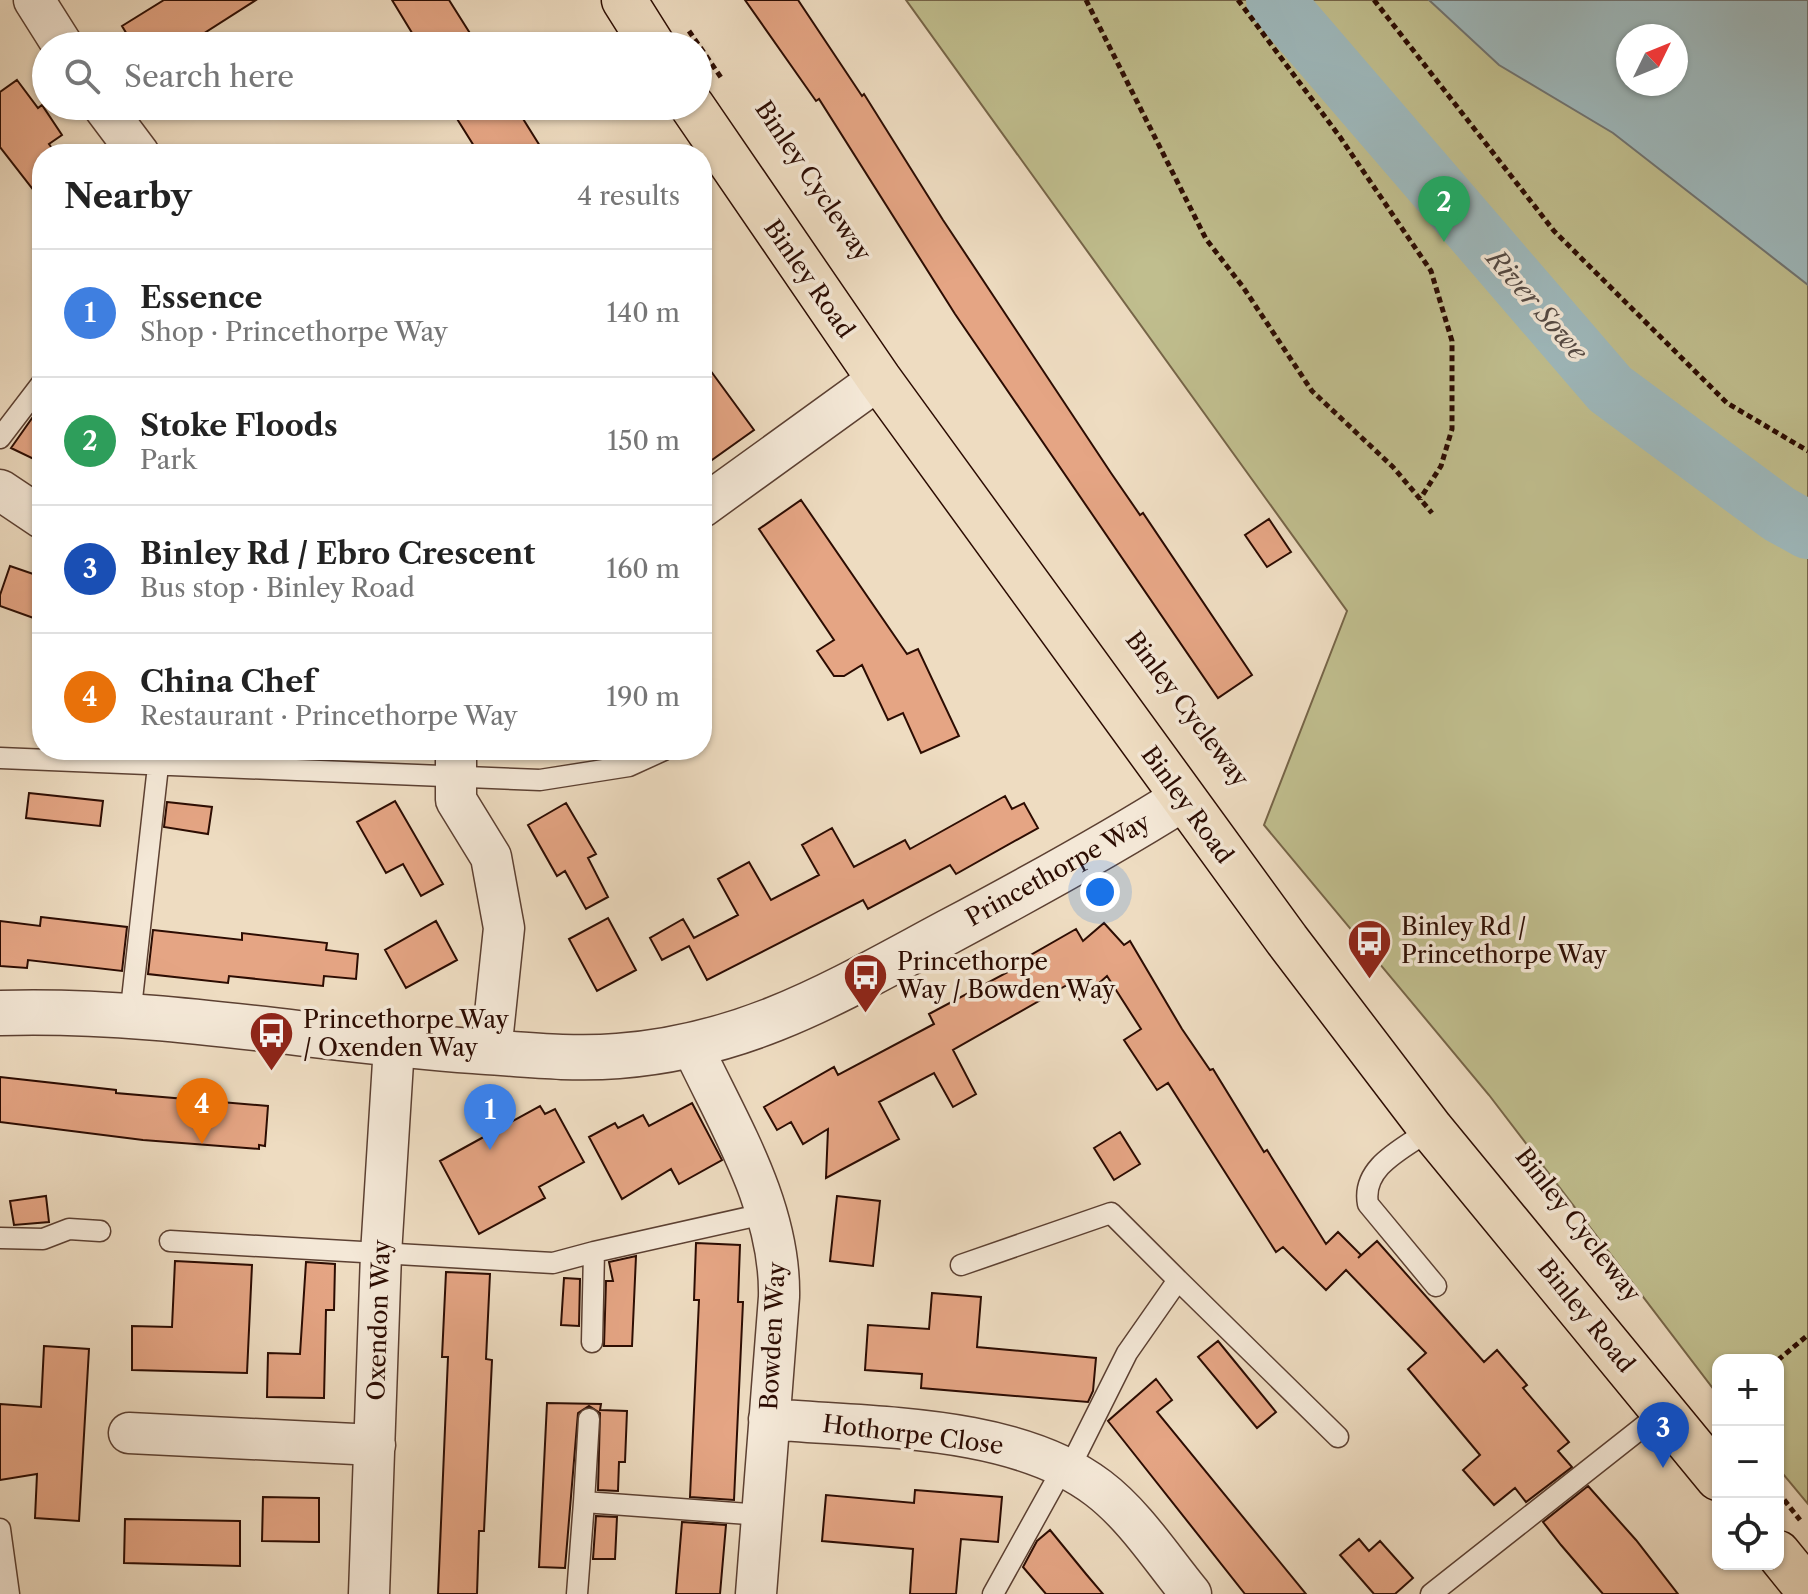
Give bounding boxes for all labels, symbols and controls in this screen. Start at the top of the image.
north arrow [1616,24,1688,96]
search box [32,32,712,120]
icon: search [60,54,104,98]
text: Search here [124,58,294,95]
street label: Binley Cycleway [749,95,878,267]
text: Nearby [64,175,192,217]
pin: 2 [1418,176,1470,242]
text: 4 results [577,180,680,212]
street label: Binley Road [758,214,861,344]
water label: River Sowe [1479,241,1595,368]
text: Essence [140,279,263,316]
text: 1 [84,297,96,329]
text: 140 m [606,297,680,329]
text: Shop · Princethorpe Way [140,316,448,348]
text: Stoke Floods [140,407,338,444]
text: 2 [82,425,98,457]
text: 150 m [607,425,680,457]
text: Park [140,444,197,476]
text: Binley Rd / Ebro Crescent [140,535,535,572]
text: 3 [83,553,97,585]
text: 160 m [606,553,680,585]
text: Bus stop · Binley Road [140,572,415,604]
street label: Binley Cycleway [1120,625,1256,792]
text: China Chef [140,663,316,700]
text: 4 [82,681,98,713]
text: 190 m [606,681,680,713]
text: Restaurant · Princethorpe Way [140,700,518,732]
street label: Binley Road [1135,741,1240,869]
street label: Princethorpe Way [961,807,1155,932]
your location [1080,872,1120,912]
place label: Binley Rd / Princethorpe Way [1401,912,1608,969]
bus stop icon: Binley Rd / Princethorpe Way [1346,917,1394,980]
place label: Princethorpe Way / Bowden Way [896,947,1116,1004]
bus stop icon: Princethorpe Way / Bowden Way [842,952,890,1015]
place label: Princethorpe Way / Oxenden Way [303,1005,510,1062]
bus stop icon: Princethorpe Way / Oxenden Way [248,1010,296,1073]
pin: 4 [176,1078,228,1144]
pin: 1 [464,1084,516,1150]
street label: Binley Cycleway [1509,1142,1648,1308]
street label: Oxendon Way [361,1238,396,1401]
street label: Binley Road [1532,1253,1641,1379]
street label: Bowden Way [754,1261,791,1411]
map controls [1712,1354,1784,1570]
button: + [1712,1354,1784,1426]
pin: 3 [1637,1402,1689,1468]
street label: Hothorpe Close [821,1409,1005,1460]
button: − [1712,1426,1784,1498]
button: locate [1712,1498,1784,1570]

